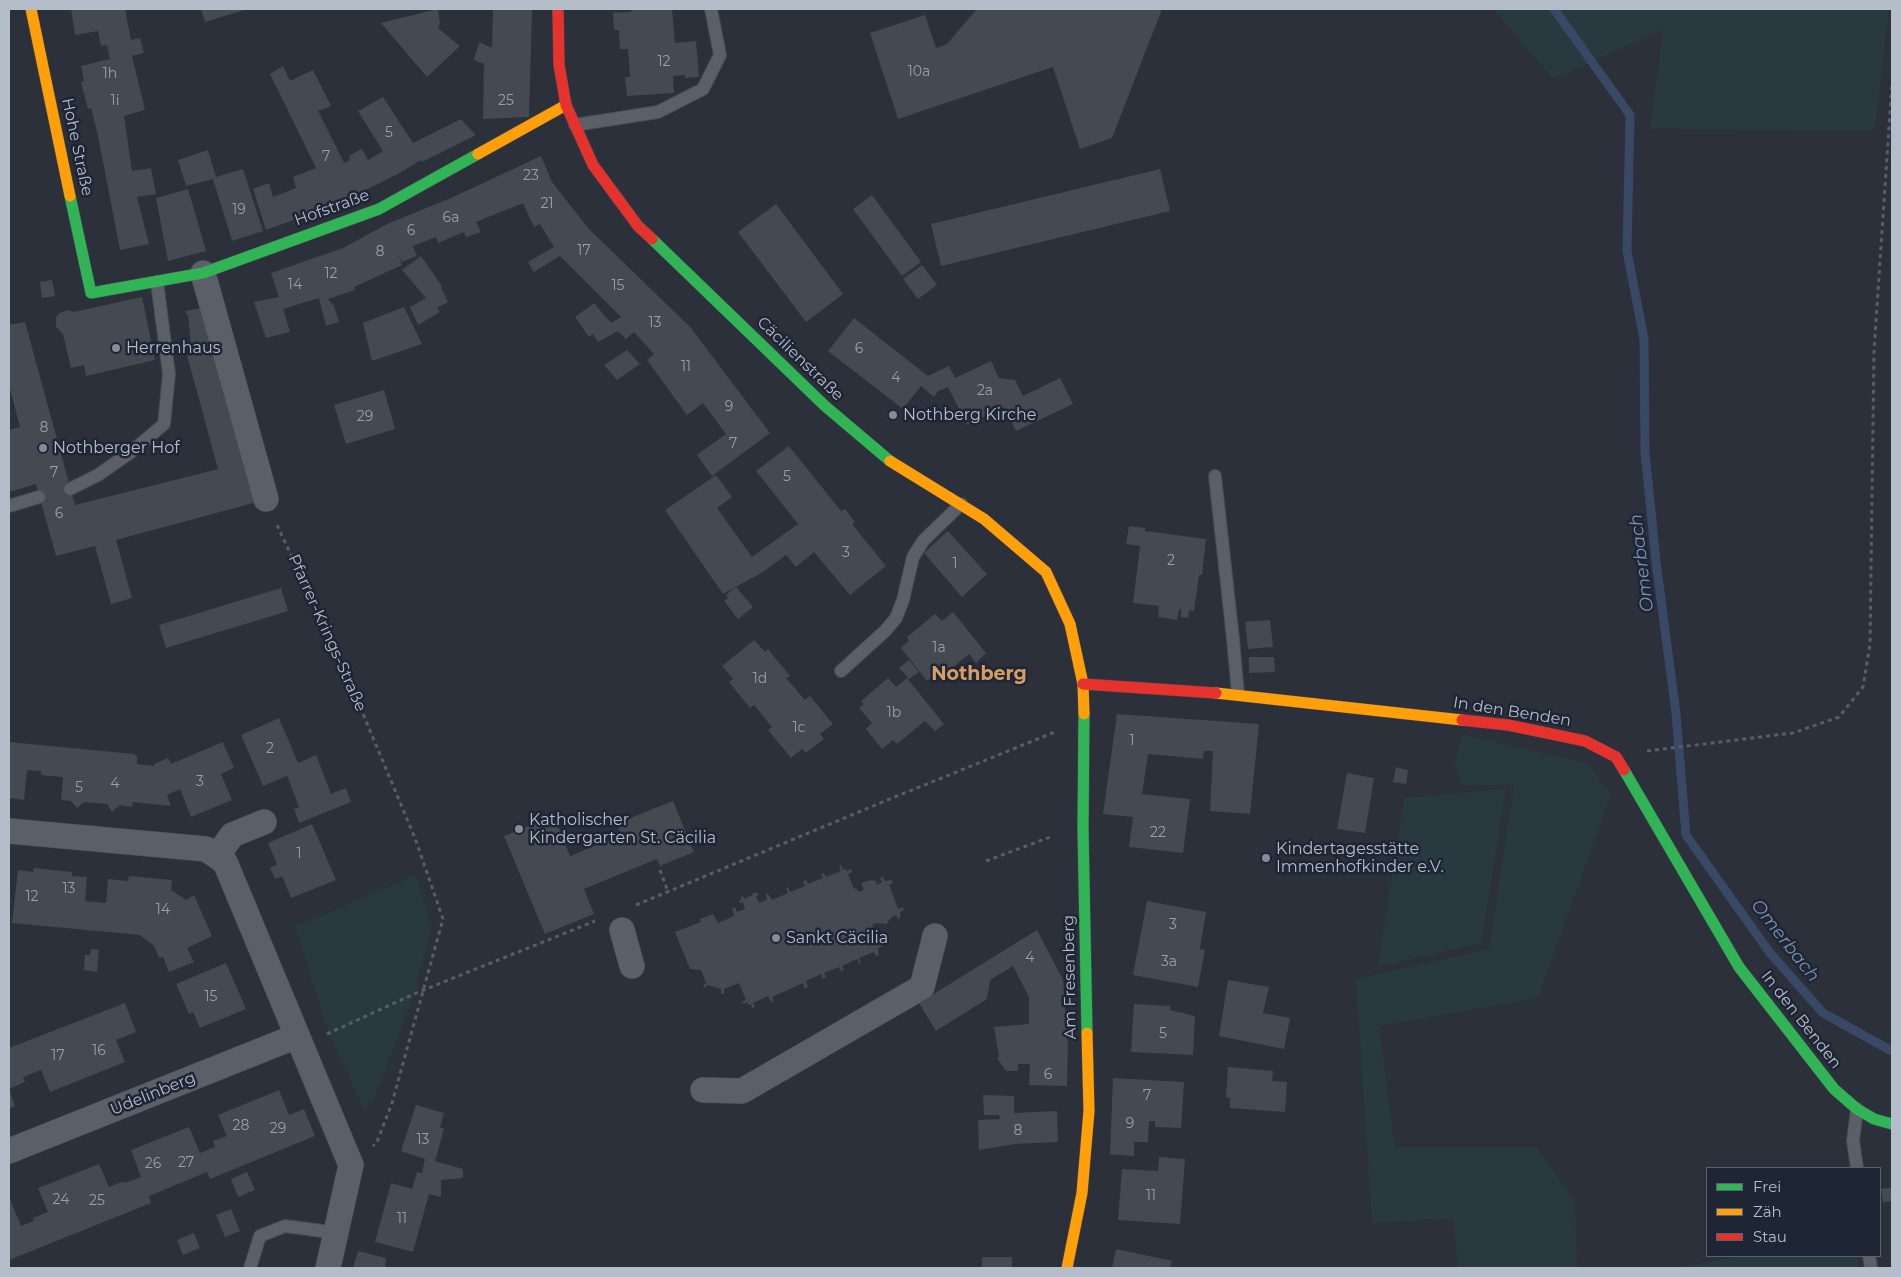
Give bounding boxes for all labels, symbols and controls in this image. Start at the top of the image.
house number: 12 [657,54,671,70]
house number: 10a [908,64,930,80]
house number: 1h [103,66,117,82]
house number: 1i [111,93,119,109]
house number: 25 [498,93,514,109]
street label: Hohe Straße [57,96,97,198]
house number: 5 [385,125,393,141]
house number: 7 [322,149,330,165]
house number: 23 [523,168,539,184]
street label: Hofstraße [292,186,372,230]
house number: 21 [540,196,554,212]
house number: 19 [232,202,246,218]
house number: 6a [443,210,459,226]
house number: 6 [407,223,415,239]
house number: 17 [577,243,591,259]
house number: 8 [376,244,384,260]
house number: 12 [324,266,338,282]
house number: 14 [288,277,302,293]
house number: 15 [612,278,624,294]
street label: Cäcilienstraße [753,313,847,405]
house number: 13 [649,315,661,331]
place label: Herrenhaus [126,338,220,358]
house number: 6 [855,341,863,357]
marker: Herrenhaus [110,342,122,354]
house number: 11 [681,359,691,375]
house number: 4 [891,370,901,386]
house number: 2a [977,383,993,399]
house number: 9 [725,399,733,415]
place label: Nothberg Kirche [903,405,1036,425]
house number: 29 [357,409,373,425]
marker: Nothberg Kirche [887,409,899,421]
house number: 8 [40,420,48,436]
house number: 7 [729,436,737,452]
place label: Nothberger Hof [53,438,180,458]
marker: Nothberger Hof [37,442,49,454]
house number: 7 [50,465,58,481]
house number: 5 [783,469,791,485]
house number: 6 [55,506,63,522]
water label: Omerbach [1625,513,1659,613]
house number: 3 [842,545,850,561]
street label: Pfarrer-Krings-Straße [284,552,370,714]
house number: 2 [1167,553,1175,569]
house number: 1 [952,556,958,572]
house number: 1a [932,640,946,656]
district label: Nothberg [931,663,1027,685]
house number: 1d [753,671,767,687]
street label: In den Benden [1452,693,1572,731]
house number: 1b [887,705,901,721]
house number: 1c [793,720,805,736]
house number: 1 [1129,733,1135,749]
house number: 2 [266,741,274,757]
house number: 3 [196,774,204,790]
house number: 4 [110,776,120,792]
house number: 5 [75,780,83,796]
place label: Katholischer Kindergarten St. Cäcilia [529,810,716,848]
marker: Katholischer Kindergarten St. Cäcilia [513,823,525,835]
house number: 22 [1150,825,1166,841]
place label: Kindertagesstätte Immenhofkinder e.V. [1276,839,1444,877]
house number: 1 [296,846,302,862]
marker: Kindertagesstätte Immenhofkinder e.V. [1260,852,1272,864]
house number: 13 [63,881,75,897]
house number: 12 [25,889,39,905]
water label: Omerbach [1746,895,1824,987]
house number: 14 [156,902,170,918]
street label: Am Fresenberg [1059,915,1081,1039]
house number: 3 [1169,917,1177,933]
place label: Sankt Cäcilia [786,928,888,948]
marker: Sankt Cäcilia [770,932,782,944]
house number: 4 [1025,950,1035,966]
house number: 3a [1161,954,1177,970]
street label: In den Benden [1757,967,1845,1073]
house number: 15 [205,989,217,1005]
house number: 5 [1159,1026,1167,1042]
house number: 16 [92,1043,106,1059]
house number: 17 [51,1048,65,1064]
house number: 6 [1044,1067,1052,1083]
street label: Udelinberg [108,1068,198,1120]
house number: 7 [1143,1088,1151,1104]
house number: 9 [1126,1116,1134,1132]
house number: 28 [233,1118,249,1134]
house number: 29 [270,1121,286,1137]
house number: 8 [1014,1123,1022,1139]
house number: 13 [417,1132,429,1148]
house number: 27 [178,1155,194,1171]
house number: 26 [145,1156,161,1172]
legend [1706,1167,1881,1257]
text: Frei [1753,1177,1781,1196]
house number: 11 [1146,1188,1156,1204]
house number: 24 [53,1192,69,1208]
house number: 25 [89,1193,105,1209]
text: Zäh [1753,1202,1782,1221]
house number: 11 [397,1211,407,1227]
text: Stau [1753,1227,1787,1246]

